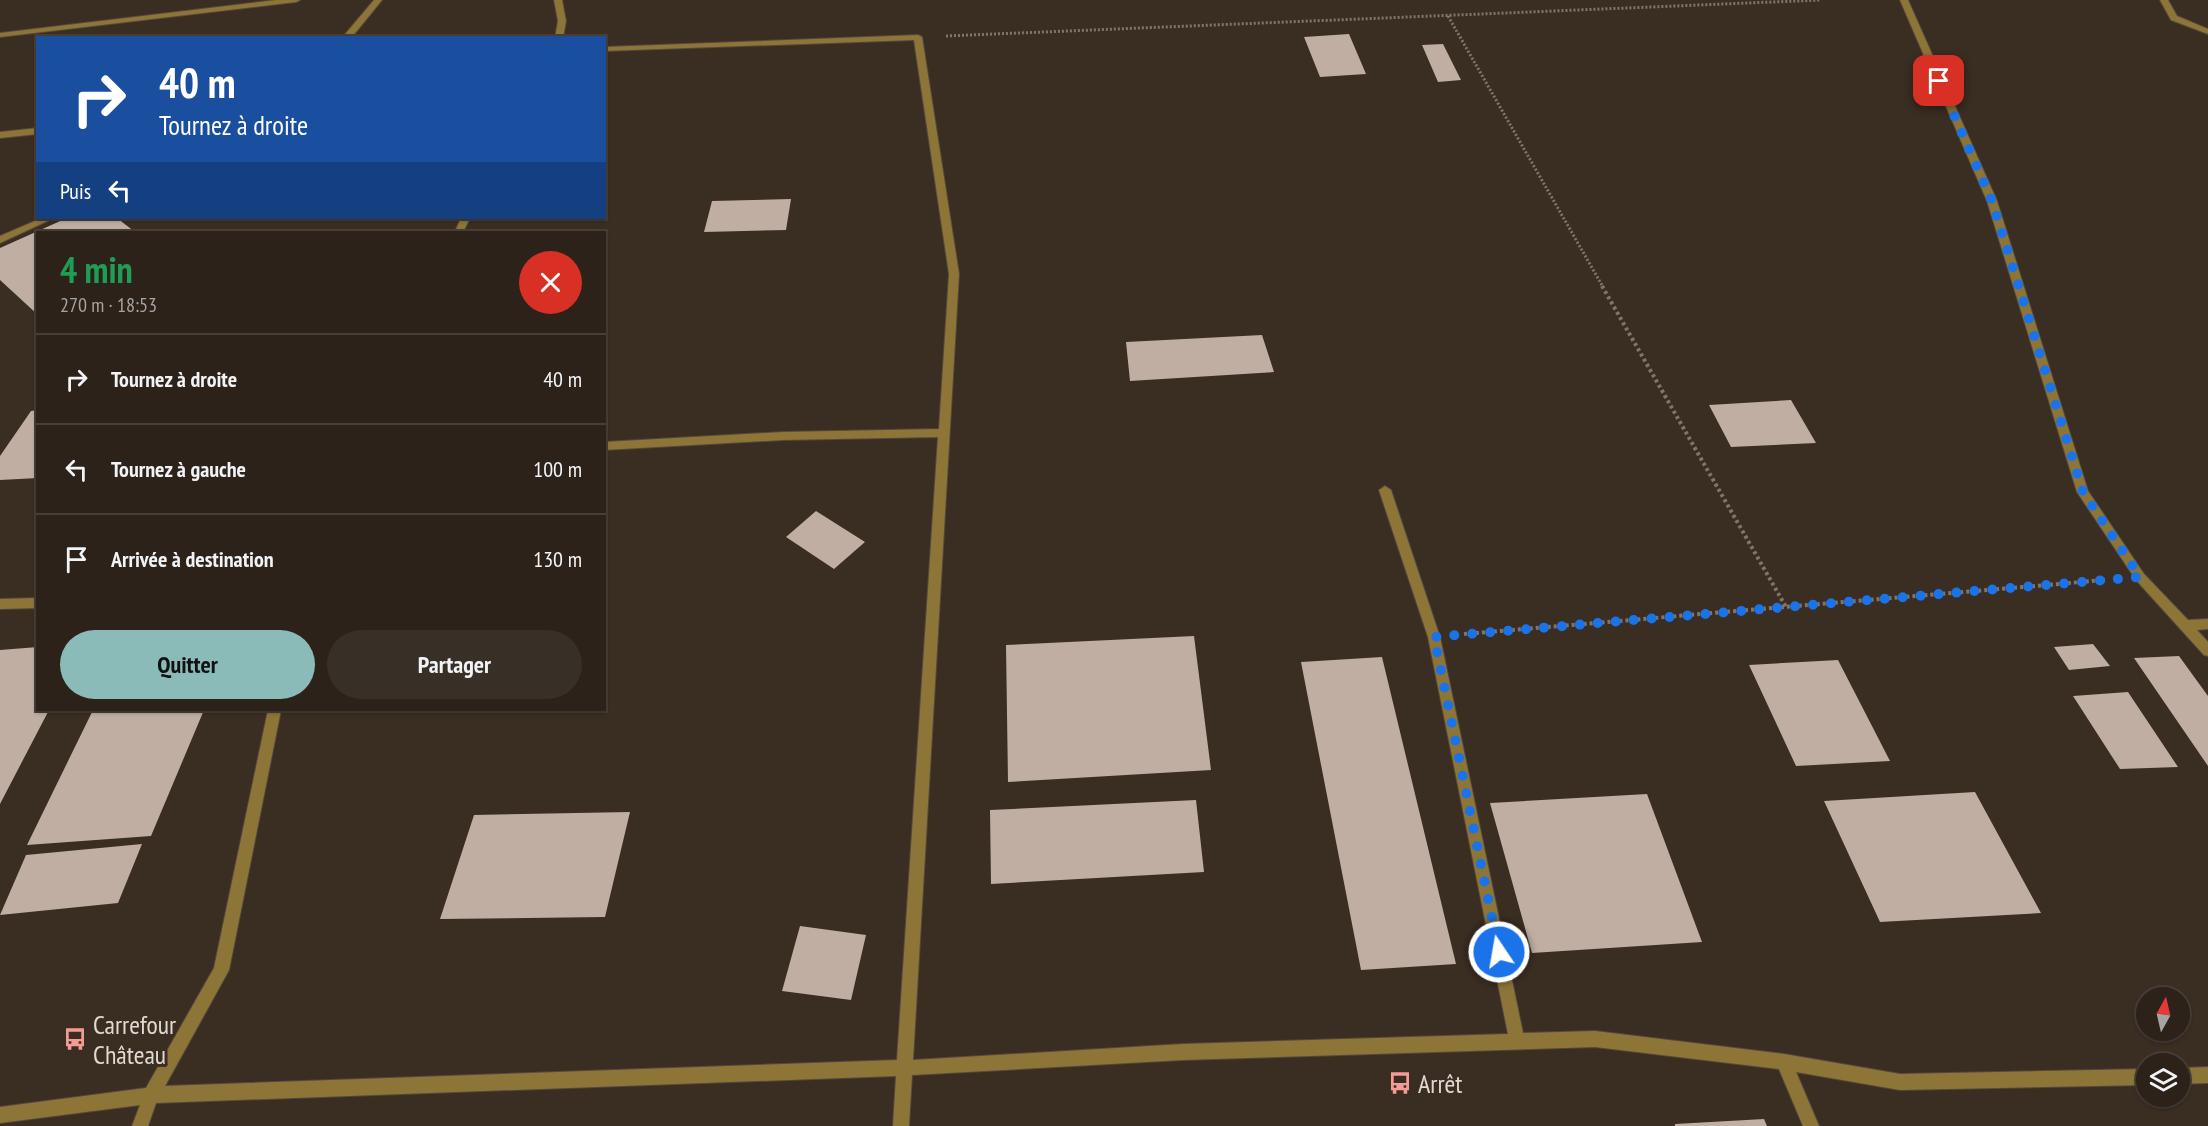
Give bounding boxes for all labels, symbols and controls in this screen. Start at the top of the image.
text: 40 m [159,55,236,110]
pin [1913,55,1964,106]
icon: right [60,60,138,138]
icon: arrive [1922,64,1955,97]
text: Tournez à droite [159,108,308,142]
icon: left [103,174,136,207]
text: Puis [60,177,91,205]
text: 4 min [60,246,133,293]
button: close [519,251,582,314]
text: 270 m · 18:53 [60,292,157,318]
icon: right [60,363,93,396]
text: Tournez à droite [111,365,237,393]
text: 40 m [543,365,582,393]
icon: left [60,453,93,486]
text: Tournez à gauche [111,455,246,483]
text: 100 m [533,455,582,483]
icon: arrive [60,543,93,576]
text: Arrivée à destination [111,545,274,573]
text: 130 m [533,545,582,573]
button: Quitter [60,630,315,699]
button: Partager [327,630,582,699]
position arrow [1467,920,1531,984]
north arrow [2136,987,2190,1041]
map controls [2136,987,2190,1107]
place label: Carrefour Château [93,1008,176,1071]
bus stop icon: Carrefour Château [62,1026,88,1052]
button: layers [2136,1053,2190,1107]
place label: Arrêt [1418,1067,1462,1100]
bus stop icon: Arrêt [1387,1070,1413,1096]

